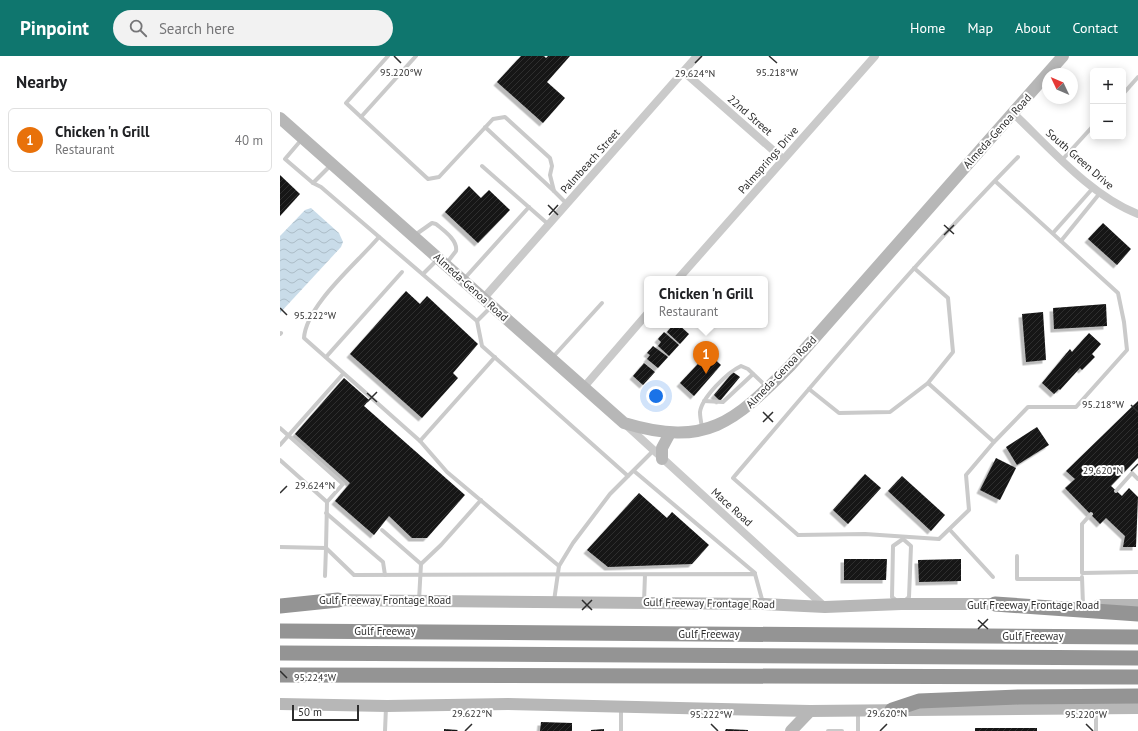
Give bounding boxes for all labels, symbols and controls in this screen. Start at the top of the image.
search box [113,10,393,46]
text: Pinpoint [20,16,89,40]
icon: search [127,17,149,39]
text: Search here [159,19,235,38]
text: Home [910,19,945,37]
text: Map [967,19,993,37]
text: About [1015,19,1051,37]
text: Contact [1073,19,1118,37]
text: 95.220°W [380,66,423,79]
text: 95.218°W [756,66,799,79]
text: 29.624°N [675,67,715,80]
north arrow [1042,68,1078,104]
map controls [1090,68,1126,140]
button: + [1090,68,1126,104]
text: Nearby [16,71,67,93]
street label: Almeda-Genoa Road [960,91,1034,171]
street label: 22nd Street [725,92,776,138]
button: − [1090,104,1126,140]
text: Chicken 'n Grill [55,122,149,141]
street label: Palmsprings Drive [735,123,801,197]
street label: Palmbeach Street [557,126,623,196]
street label: South Green Drive [1043,126,1117,193]
text: 1 [26,132,34,149]
text: 40 m [235,132,263,149]
text: Restaurant [55,141,114,158]
street label: Almeda-Genoa Road [431,250,511,324]
popup [644,276,768,328]
text: Chicken 'n Grill [659,284,753,303]
text: Restaurant [659,303,718,320]
text: 95.222°W [294,309,337,322]
street label: Almeda-Genoa Road [743,333,819,411]
pin: 1 [693,341,719,374]
your location [646,386,666,406]
text: 95.218°W [1082,398,1125,411]
text: 29.620°N [1083,464,1123,477]
text: 29.624°N [295,479,335,492]
street label: Mace Road [708,485,756,529]
street label: Gulf Freeway Frontage Road [319,593,451,607]
street label: Gulf Freeway Frontage Road [643,595,775,611]
street label: Gulf Freeway Frontage Road [967,598,1099,612]
street label: Gulf Freeway [354,624,417,638]
street label: Gulf Freeway [678,627,741,641]
street label: Gulf Freeway [1002,629,1065,643]
text: 95.224°W [294,671,337,684]
scale bar [292,703,359,722]
text: 50 m [298,705,322,719]
text: 29.622°N [452,707,492,720]
text: 29.620°N [867,707,907,720]
text: 95.222°W [690,708,733,721]
text: 95.220°W [1065,708,1108,721]

